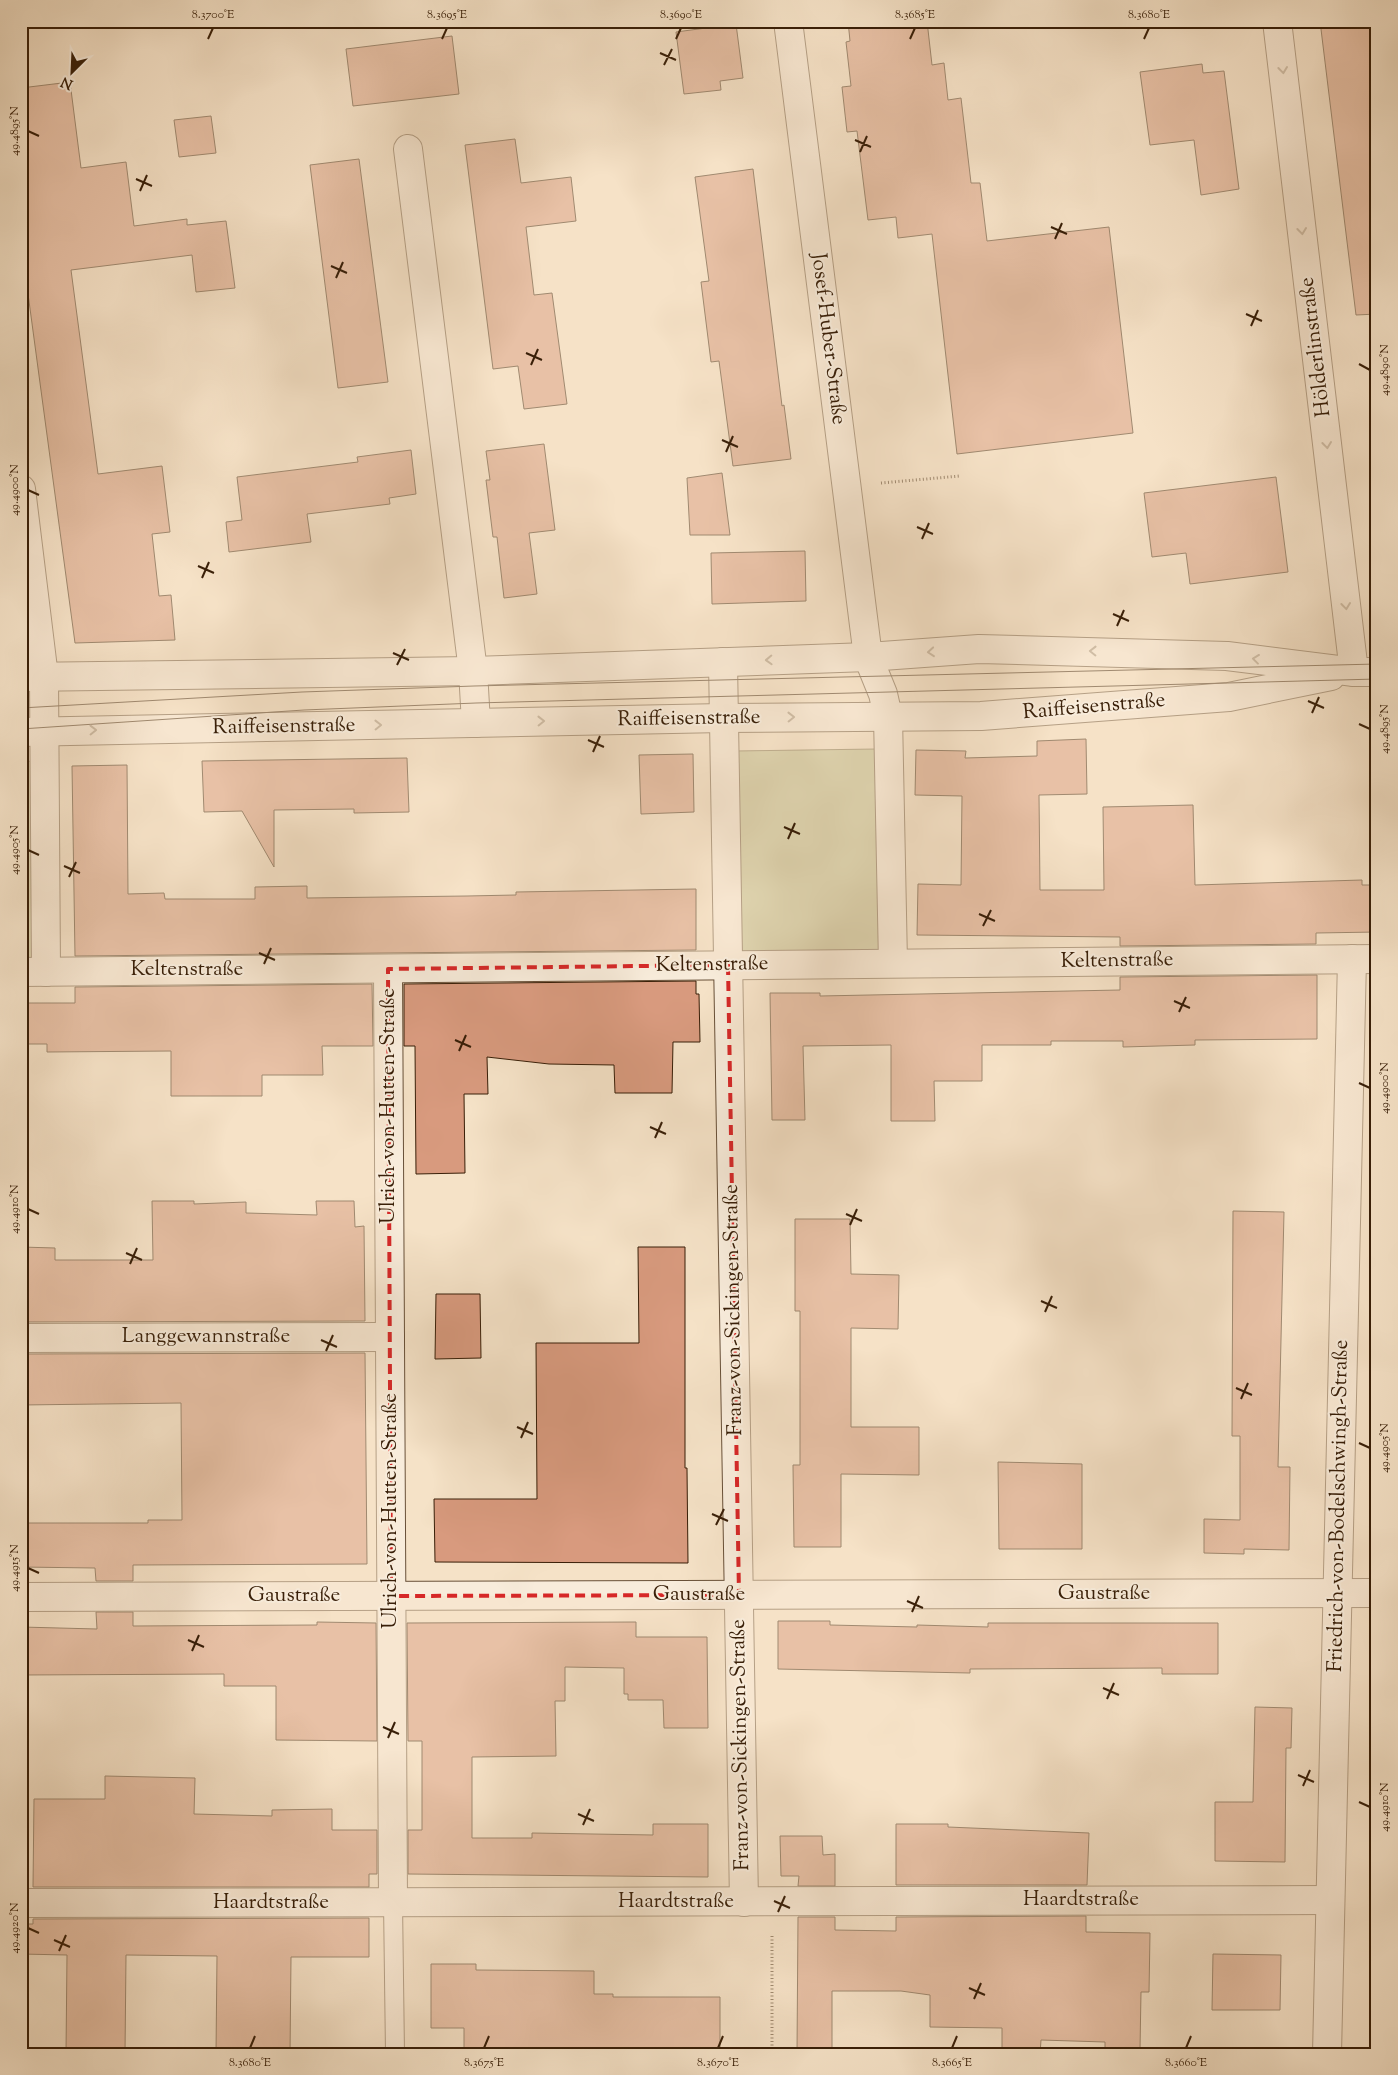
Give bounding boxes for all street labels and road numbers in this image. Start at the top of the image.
street label: Josef-Huber-Straße [802,251,853,426]
street label: Hölderlinstraße [1293,275,1339,419]
street label: Raiffeisenstraße [1021,686,1167,728]
street label: Raiffeisenstraße [617,703,761,735]
street label: Raiffeisenstraße [212,711,356,743]
street label: Keltenstraße [1060,945,1174,977]
street label: Keltenstraße [655,949,769,981]
street label: Keltenstraße [131,955,243,985]
street label: Ulrich-von-Hutten-Straße [374,988,404,1224]
street label: Franz-von-Sickingen-Straße [717,1184,751,1436]
street label: Langgewannstraße [122,1322,290,1352]
street label: Friedrich-von-Bodelschwingh-Straße [1321,1339,1357,1673]
street label: Ulrich-von-Hutten-Straße [376,1393,406,1629]
street label: Gaustraße [1058,1579,1150,1609]
street label: Gaustraße [653,1580,745,1610]
street label: Gaustraße [248,1581,340,1611]
street label: Franz-von-Sickingen-Straße [724,1619,758,1871]
street label: Haardtstraße [1023,1885,1139,1915]
street label: Haardtstraße [618,1887,734,1917]
street label: Haardtstraße [213,1888,329,1918]

